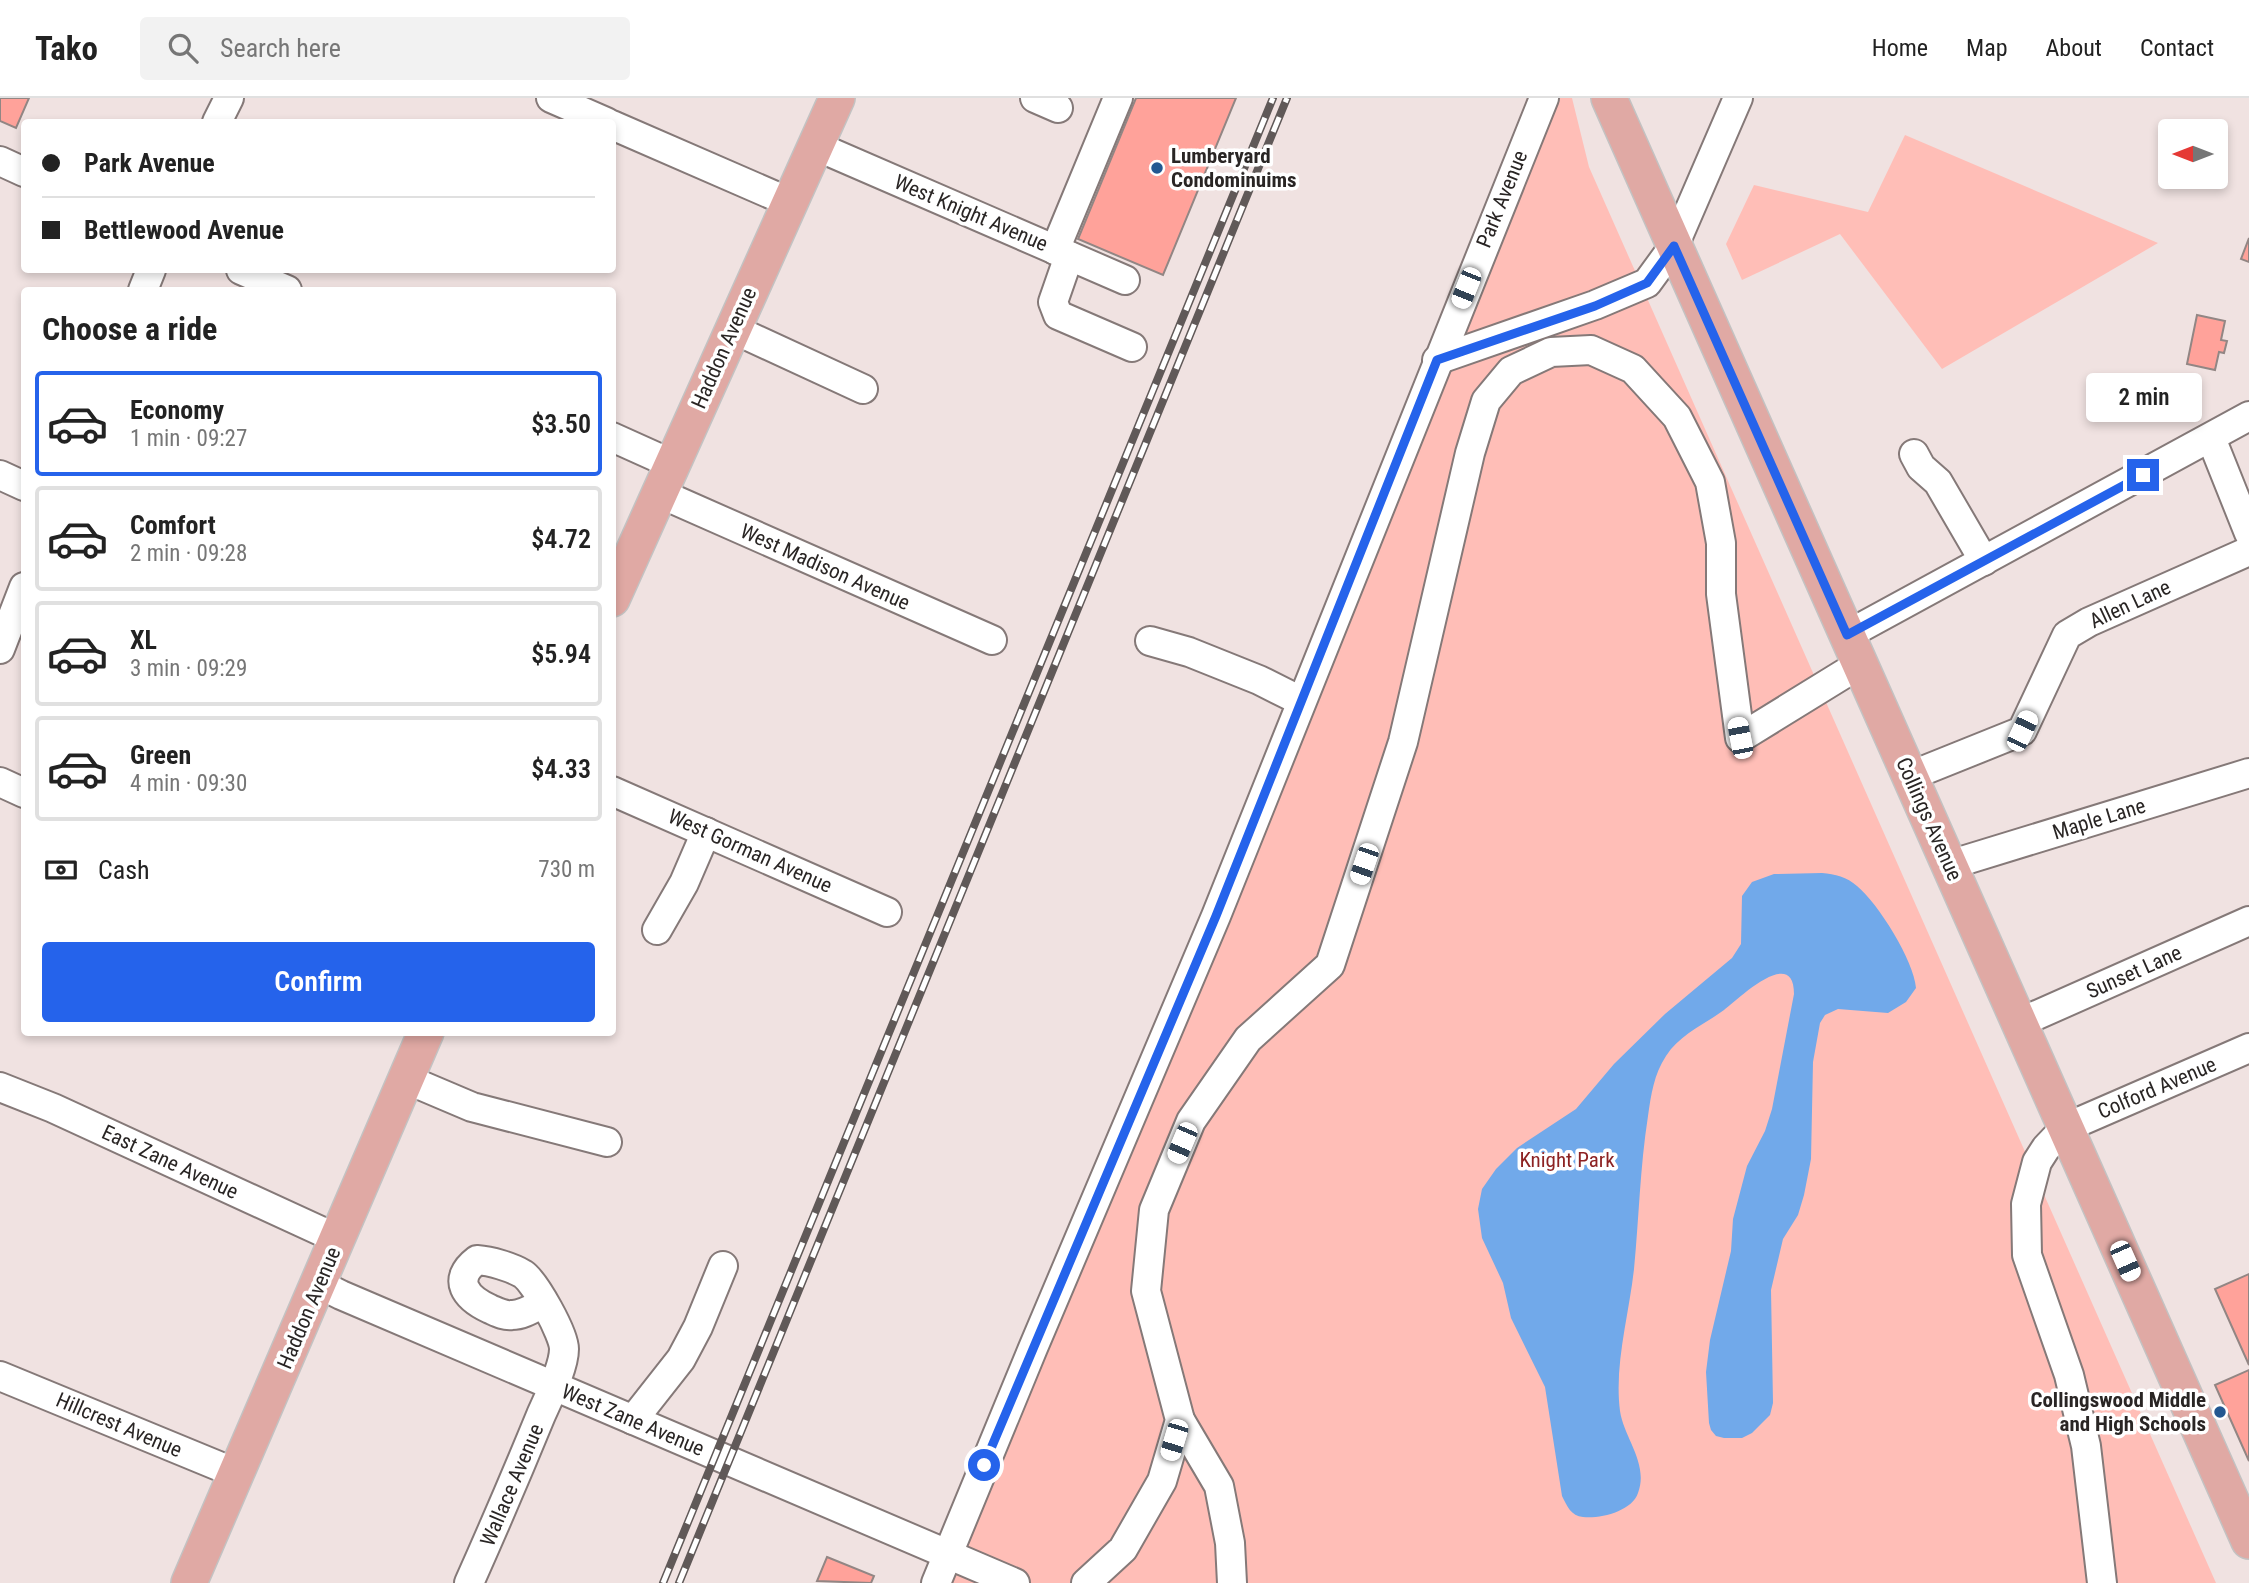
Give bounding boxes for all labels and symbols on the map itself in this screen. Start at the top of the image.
north arrow [2158,119,2228,189]
place label: Lumberyard Condominuims [1171,144,1297,192]
street label: Park Avenue [1472,147,1532,251]
marker: Lumberyard Condominuims [1149,160,1165,176]
street label: West Knight Avenue [891,170,1051,256]
car [1449,265,1484,311]
street label: Haddon Avenue [687,284,761,412]
callout: 2 min [2085,374,2201,422]
route end [2127,459,2159,491]
street label: West Madison Avenue [737,519,914,615]
street label: Allen Lane [2086,575,2174,633]
car [2004,708,2041,754]
car [1726,715,1755,761]
street label: Collings Avenue [1891,754,1967,884]
street label: Maple Lane [2050,793,2148,844]
street label: West Gorman Avenue [664,804,836,898]
car [1348,841,1381,887]
street label: Sunset Lane [2083,940,2185,1004]
street label: Colford Avenue [2094,1052,2220,1124]
street label: East Zane Avenue [98,1120,242,1204]
car [1165,1120,1200,1166]
park label: Knight Park [1519,1148,1615,1172]
car [2107,1238,2144,1284]
street label: Haddon Avenue [273,1243,345,1372]
street label: West Zane Avenue [558,1379,708,1461]
street label: Hillcrest Avenue [53,1388,186,1462]
place label: Collingswood Middle and High Schools [2030,1388,2206,1436]
marker: Collingswood Middle and High Schools [2212,1404,2228,1420]
car [1158,1417,1191,1463]
street label: Wallace Avenue [476,1420,549,1550]
route start [968,1449,1000,1481]

